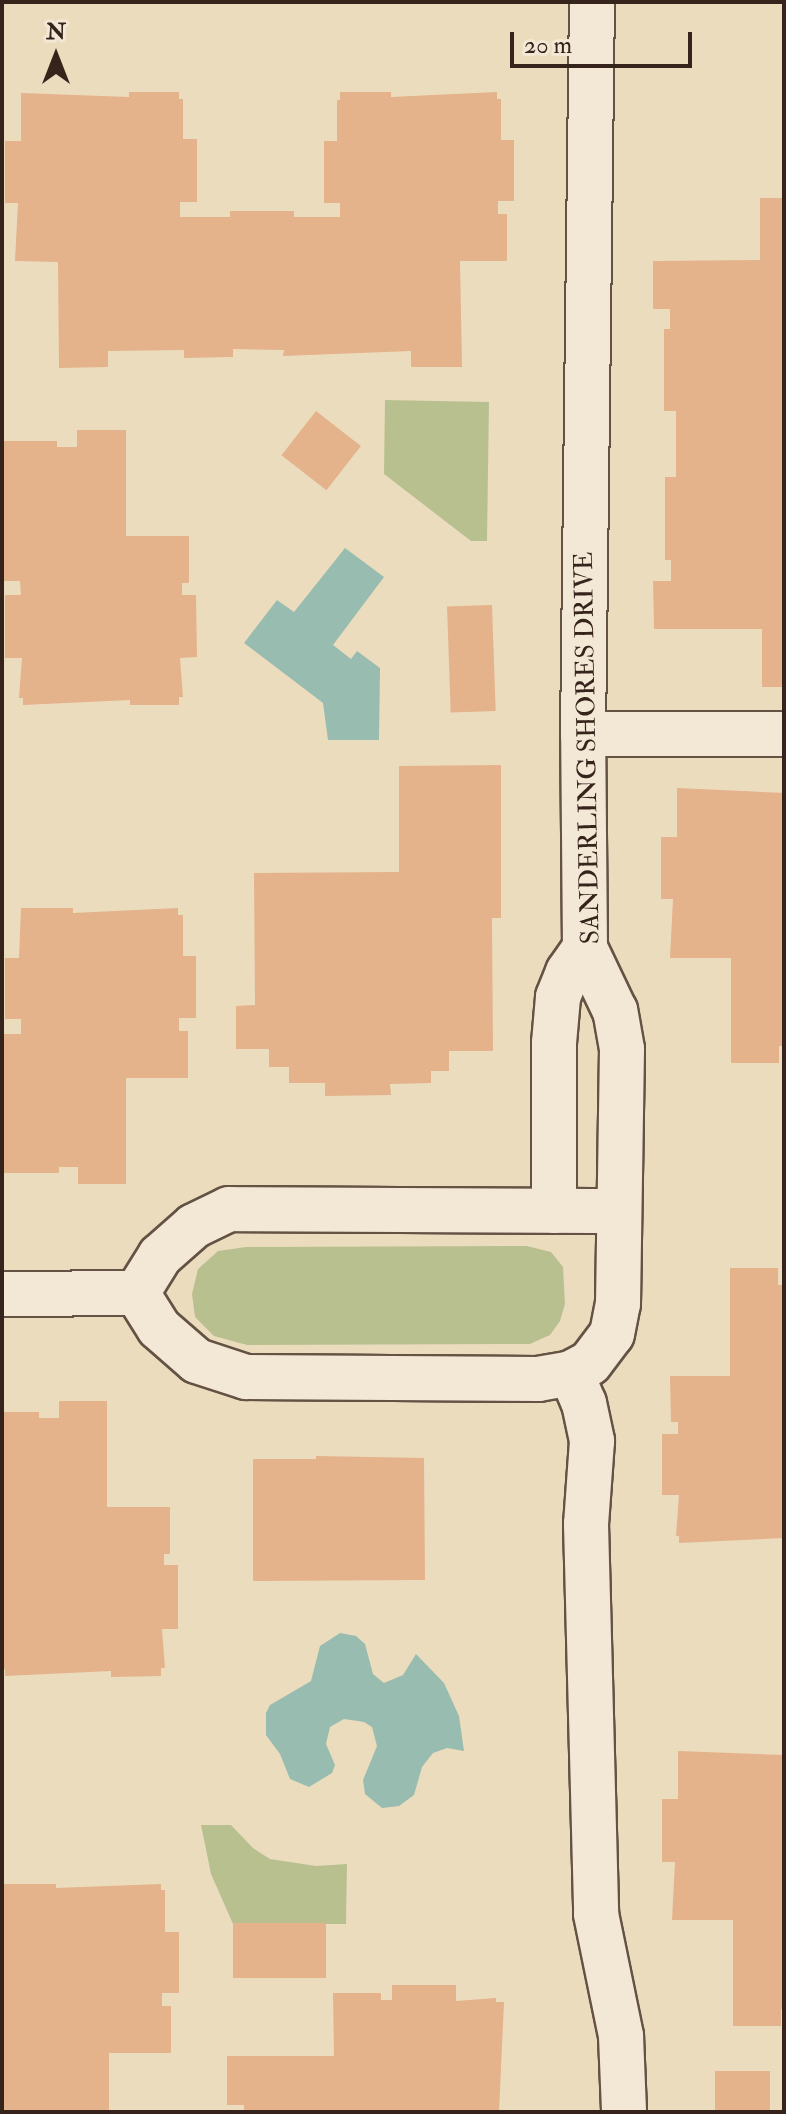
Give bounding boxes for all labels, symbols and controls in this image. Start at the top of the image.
north arrow [16,16,96,96]
scale bar [514,16,696,66]
text: N [46,18,66,46]
text: 20 m [524,30,572,61]
street label: SANDERLING SHORES DRIVE [569,551,607,945]

